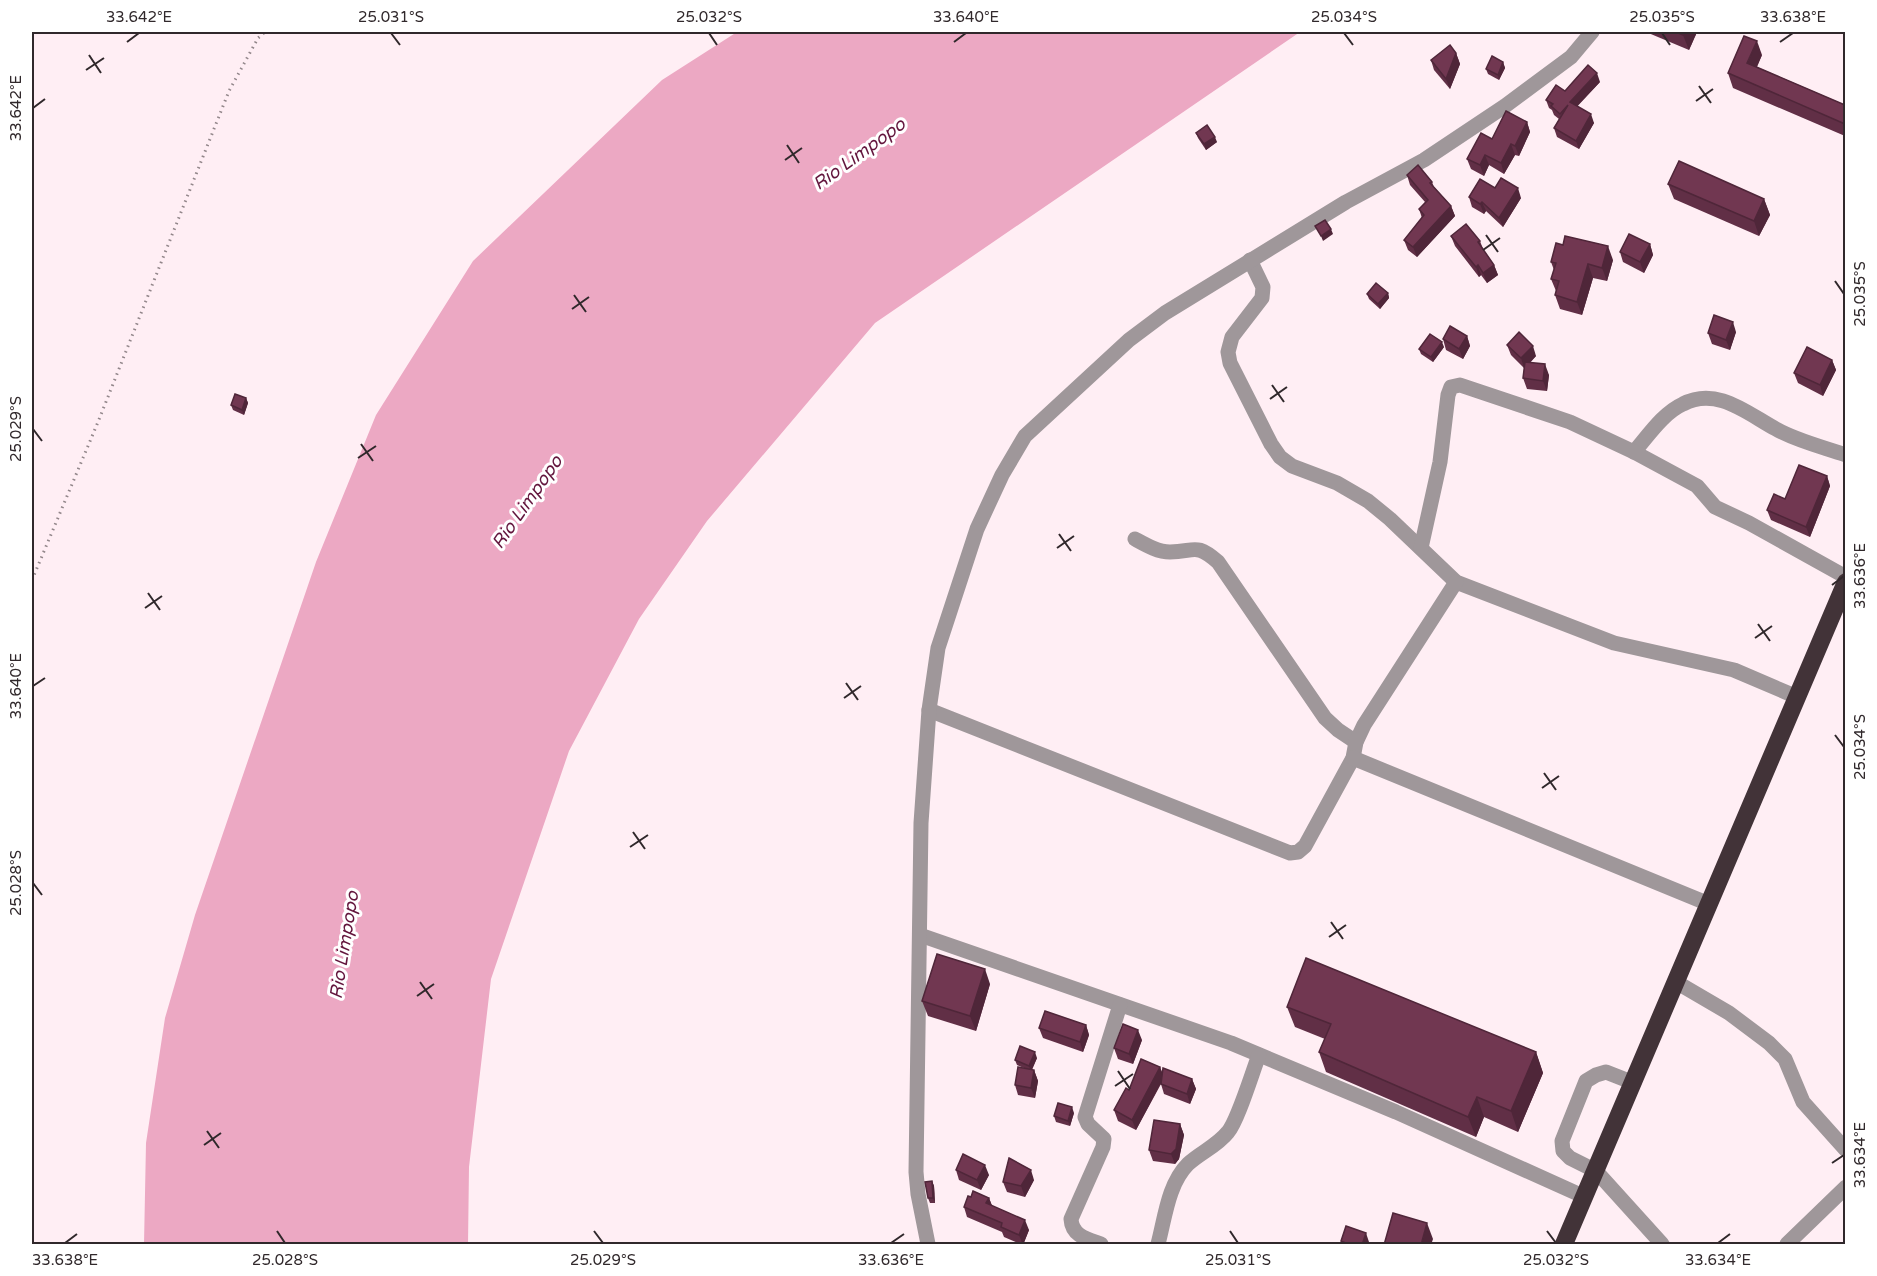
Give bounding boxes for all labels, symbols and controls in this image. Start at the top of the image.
text: 33.642°E [106,8,172,26]
text: 25.031°S [358,8,424,26]
text: 25.032°S [676,8,742,26]
text: 33.640°E [933,8,999,26]
text: 25.034°S [1311,8,1377,26]
text: 25.035°S [1629,8,1695,26]
text: 33.638°E [1760,8,1826,26]
text: 33.642°E [7,75,25,141]
water label: Rio Limpopo [808,112,910,195]
text: 25.035°S [1851,261,1869,327]
text: 25.029°S [7,396,25,462]
water label: Rio Limpopo [487,450,568,553]
text: 33.636°E [1851,543,1869,609]
text: 33.640°E [7,653,25,719]
text: 25.034°S [1851,714,1869,780]
text: 25.028°S [7,850,25,916]
water label: Rio Limpopo [325,888,364,1001]
text: 33.634°E [1851,1122,1869,1188]
text: 33.638°E [32,1251,98,1269]
text: 25.028°S [252,1251,318,1269]
text: 25.029°S [570,1251,636,1269]
text: 33.636°E [858,1251,924,1269]
text: 25.031°S [1205,1251,1271,1269]
text: 25.032°S [1523,1251,1589,1269]
text: 33.634°E [1685,1251,1751,1269]

